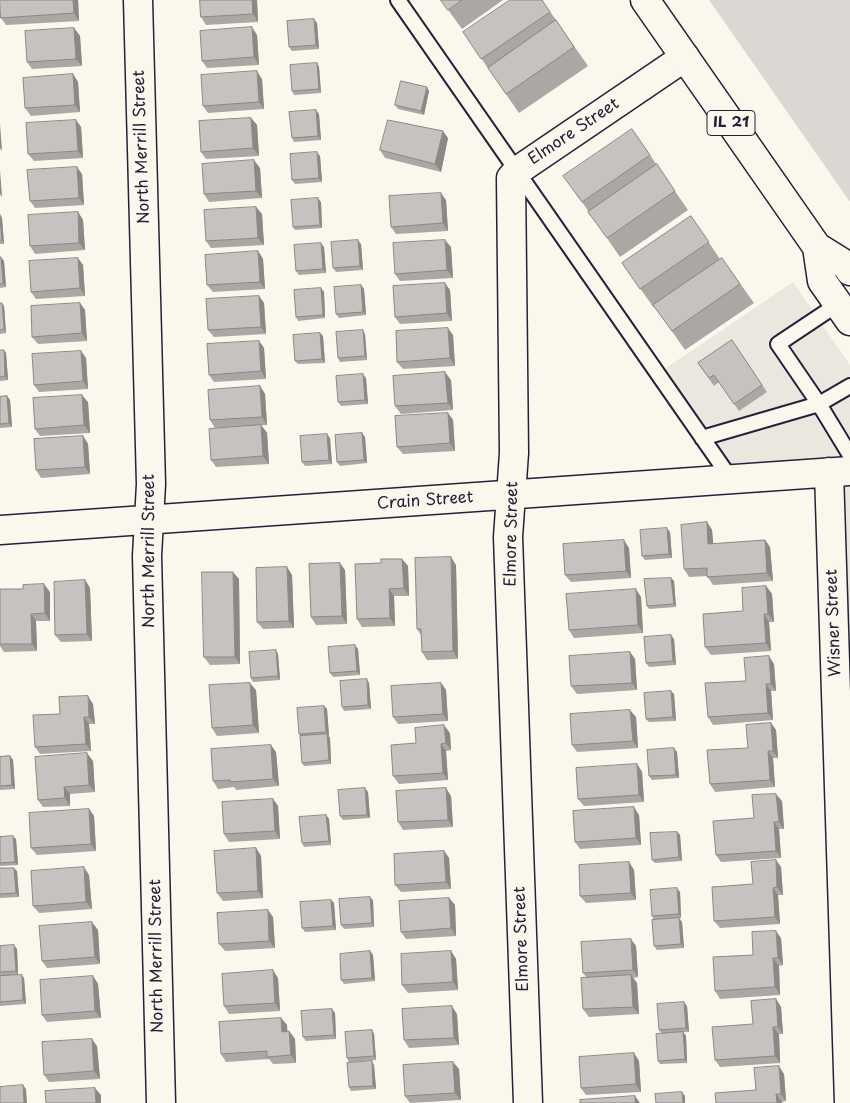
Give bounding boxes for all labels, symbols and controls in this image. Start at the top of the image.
street label: North Merrill Street [130,70,154,224]
street label: Elmore Street [525,95,623,169]
road number: IL 21 [707,110,755,136]
street label: North Merrill Street [140,474,160,628]
street label: Elmore Street [501,481,523,587]
street label: Crain Street [376,488,474,514]
street label: Wisner Street [823,569,845,677]
street label: North Merrill Street [146,879,168,1033]
street label: Elmore Street [511,886,533,992]

